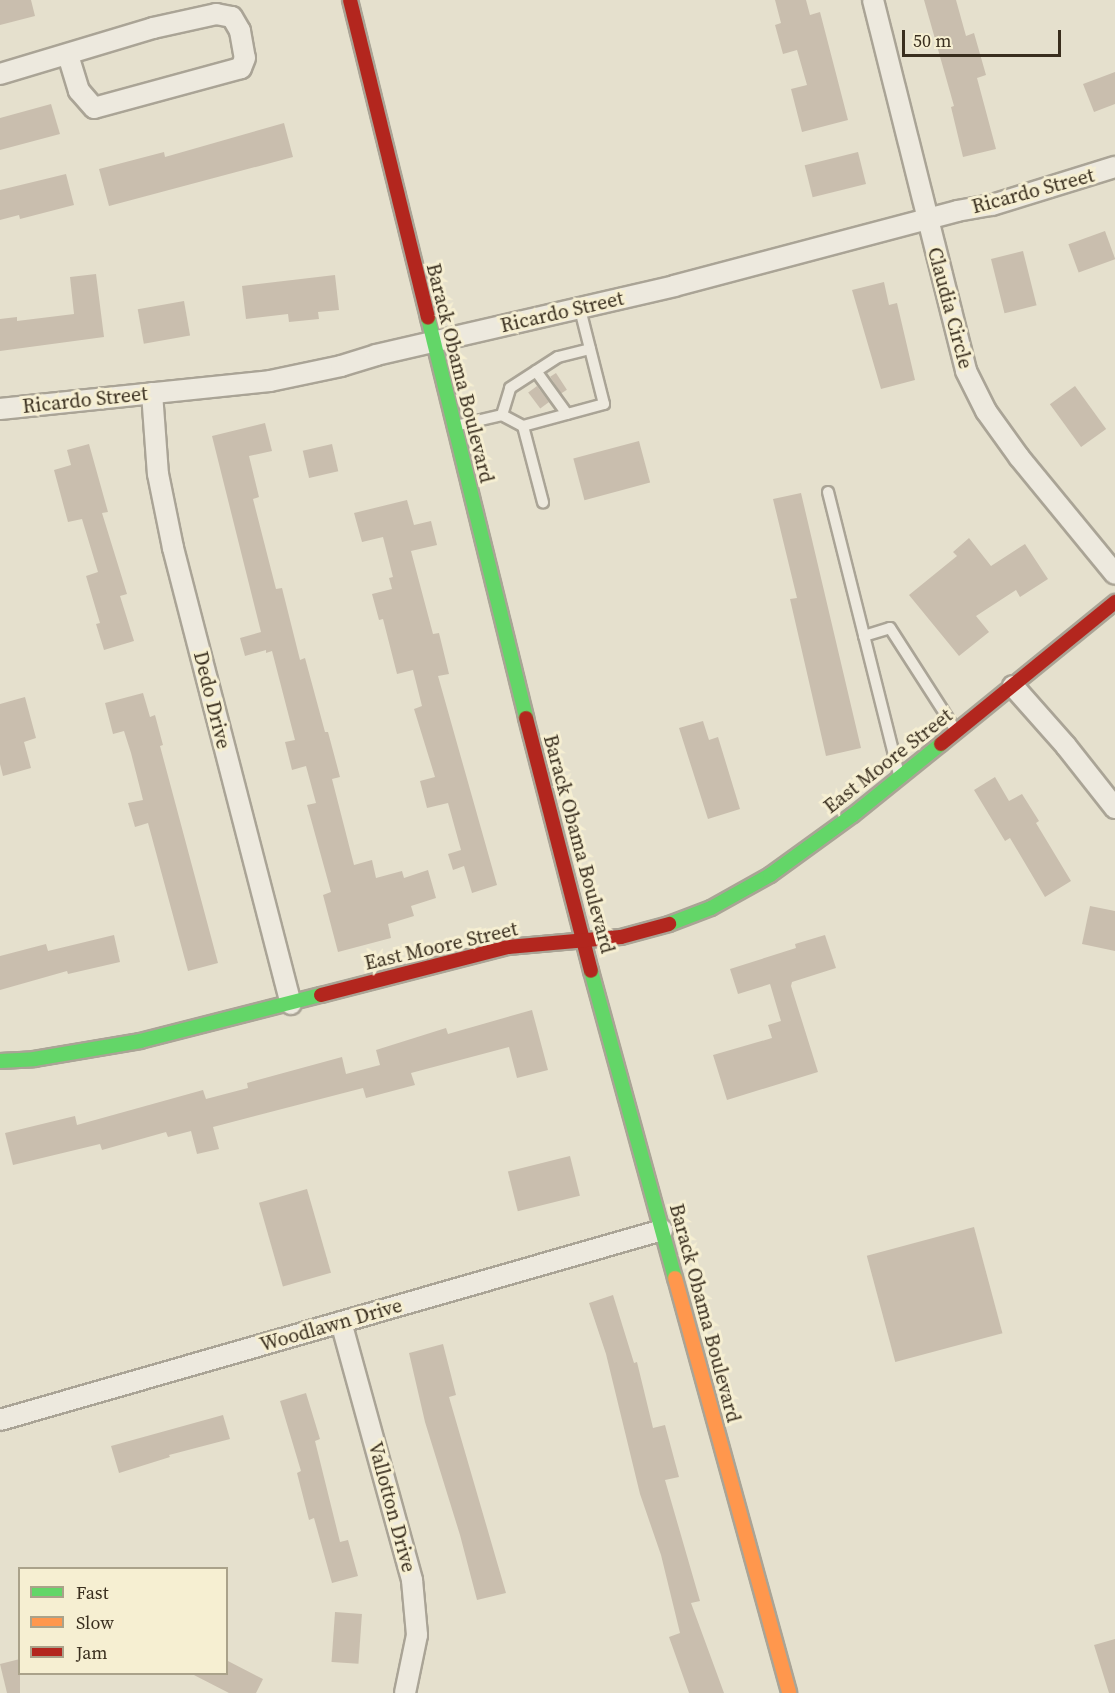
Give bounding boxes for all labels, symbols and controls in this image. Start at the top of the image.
scale bar [905,18,1064,56]
text: 50 m [913,28,951,53]
street label: Ricardo Street [969,163,1097,219]
street label: Claudia Circle [922,245,978,371]
street label: Barack Obama Boulevard [421,261,499,485]
street label: Ricardo Street [498,286,626,338]
street label: Ricardo Street [21,381,149,419]
street label: Dedo Drive [188,649,236,751]
street label: East Moore Street [819,703,957,819]
street label: Barack Obama Boulevard [538,732,620,956]
street label: East Moore Street [362,917,520,975]
street label: Barack Obama Boulevard [664,1201,746,1425]
street label: Woodlawn Drive [257,1293,405,1357]
street label: Vallotton Drive [363,1439,421,1575]
legend [18,1567,228,1675]
text: Fast [76,1580,109,1605]
text: Slow [76,1610,114,1635]
text: Jam [76,1640,108,1665]

